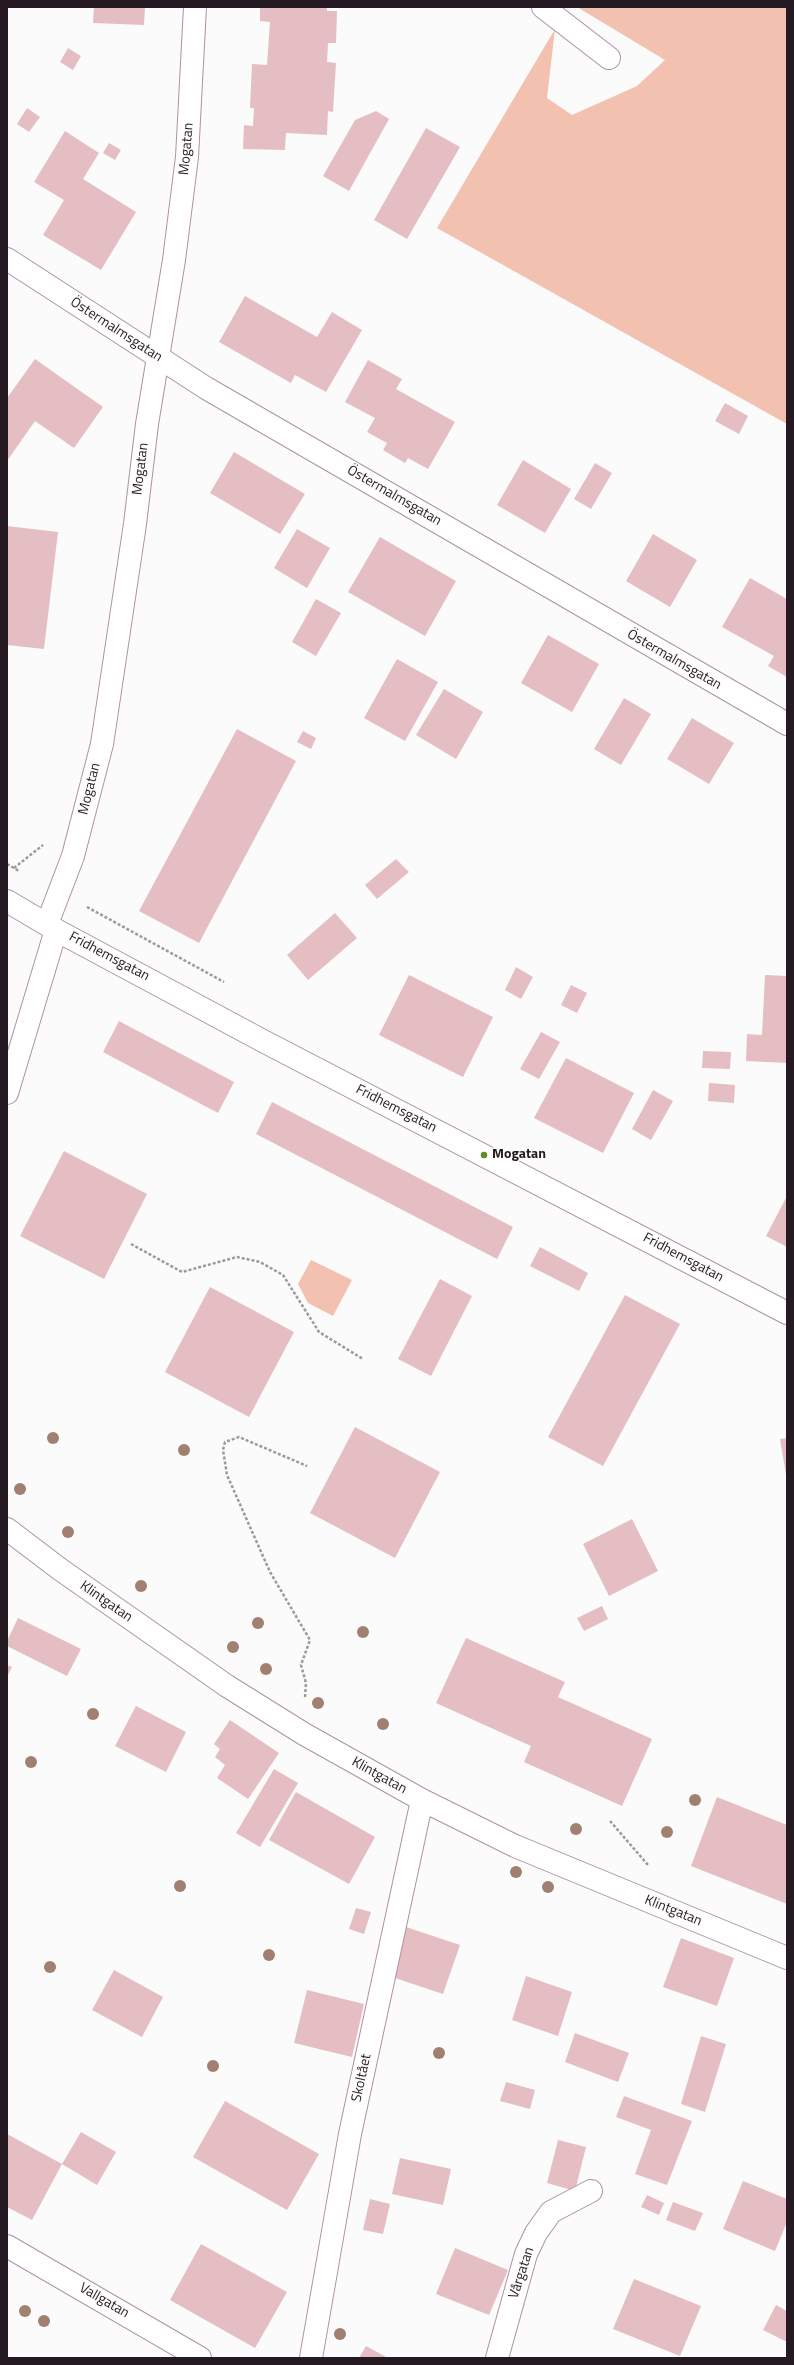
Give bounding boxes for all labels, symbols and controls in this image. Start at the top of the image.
street label: Mogatan [176,122,198,176]
street label: Östermalmsgatan [67,294,165,366]
street label: Mogatan [129,442,153,496]
street label: Östermalmsgatan [344,462,444,530]
street label: Östermalmsgatan [624,626,724,694]
street label: Mogatan [75,761,105,817]
street label: Fridhemsgatan [66,929,152,985]
street label: Fridhemsgatan [353,1081,439,1137]
place label: Mogatan [492,1147,546,1163]
marker: Mogatan [479,1150,489,1160]
street label: Fridhemsgatan [640,1230,726,1286]
street label: Klintgatan [76,1578,136,1626]
street label: Klintgatan [349,1754,409,1798]
street label: Klintgatan [642,1892,704,1930]
street label: Skoltået [349,2052,375,2104]
street label: Vårgatan [506,2245,538,2301]
street label: Vallgatan [76,2280,132,2322]

